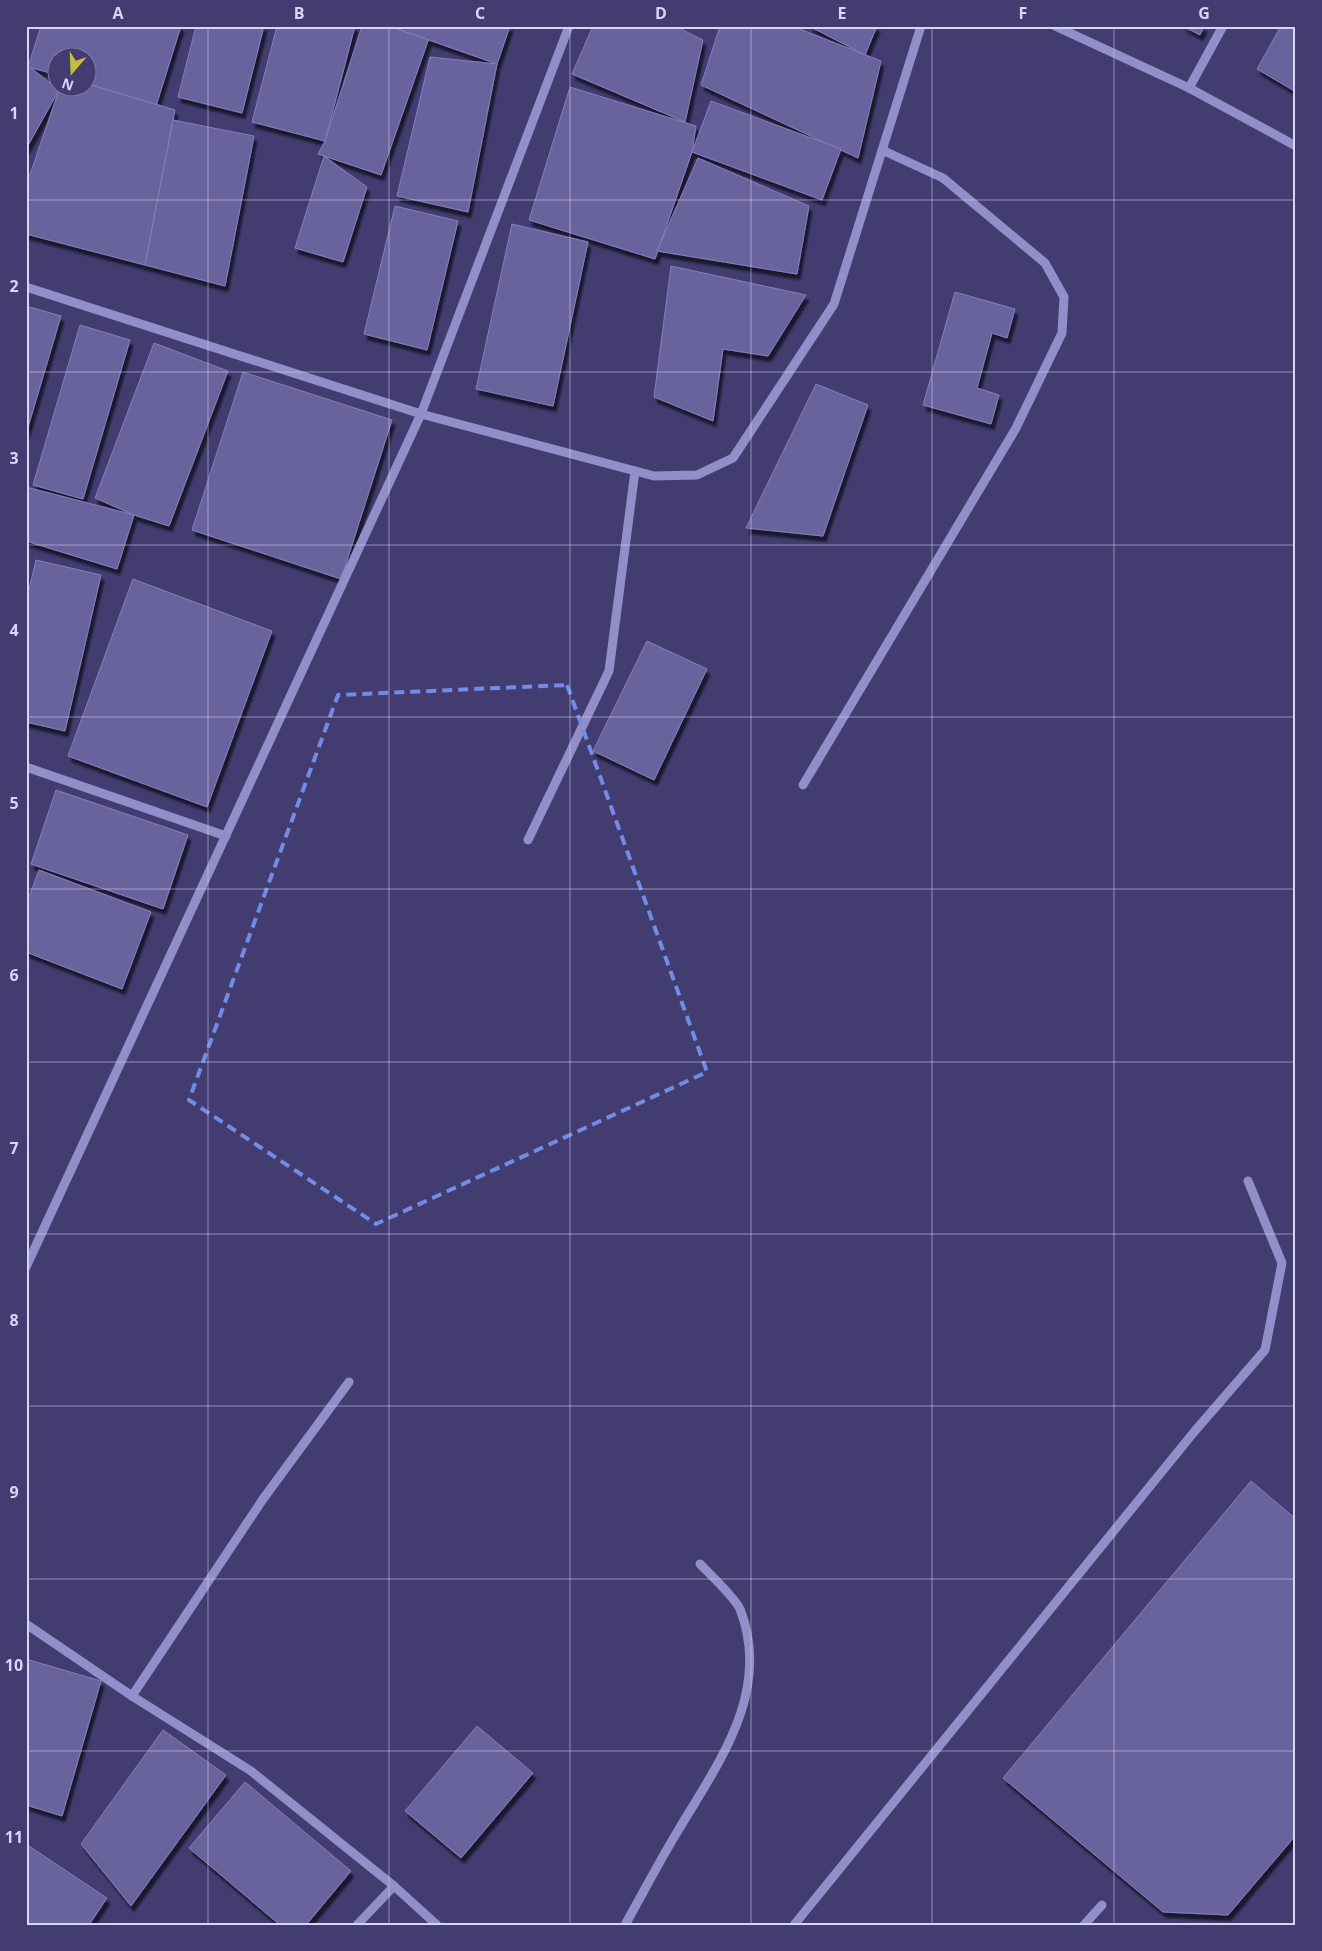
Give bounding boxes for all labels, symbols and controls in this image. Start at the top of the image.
text: A [112,2,124,24]
text: B [294,2,304,24]
text: C [475,2,485,24]
text: D [655,2,667,24]
text: E [838,2,847,24]
text: F [1019,2,1027,24]
text: G [1198,2,1210,24]
north arrow [48,48,98,98]
text: N [59,74,76,96]
text: 1 [9,102,19,124]
text: 2 [9,275,19,297]
text: 3 [9,447,19,469]
text: 4 [9,619,19,641]
text: 5 [9,792,19,814]
text: 6 [9,964,19,986]
text: 7 [9,1137,19,1159]
text: 8 [9,1309,19,1331]
text: 9 [9,1481,19,1503]
text: 10 [5,1654,23,1676]
text: 11 [5,1826,23,1848]

